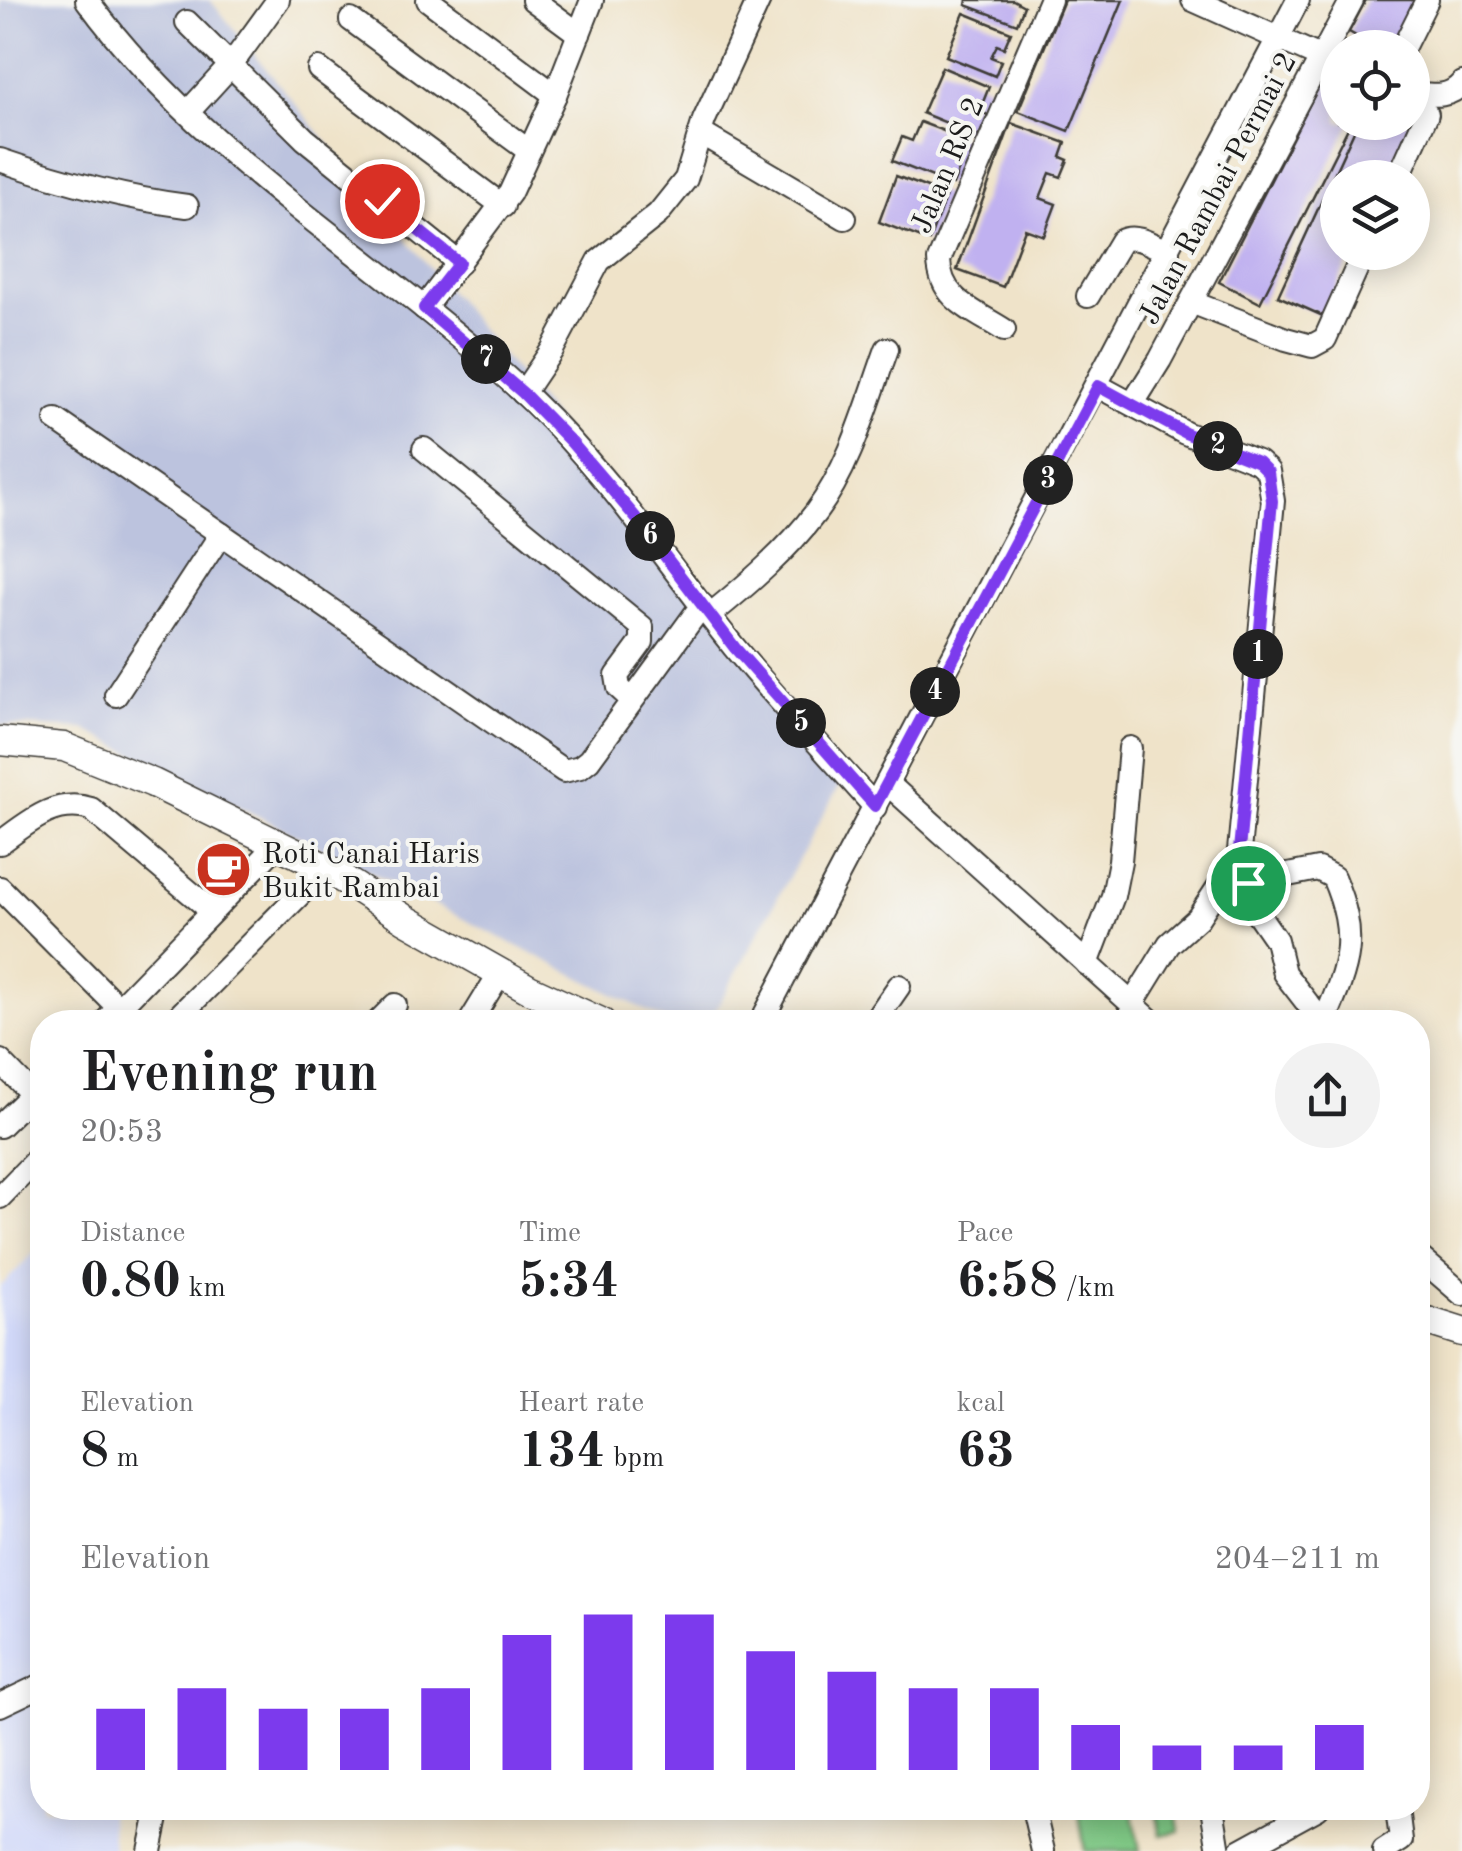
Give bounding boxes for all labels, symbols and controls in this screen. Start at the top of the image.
map controls [1320,30,1430,270]
button: locate [1320,30,1430,140]
street label: Jalan Rambai Permai 2 [1134,48,1303,330]
street label: Jalan RS 2 [907,93,991,238]
pin [340,159,425,244]
button: layers [1320,160,1430,270]
icon: check [355,174,410,229]
pin: 7 [461,334,511,384]
text: 7 [478,345,494,373]
pin: 2 [1193,421,1243,471]
text: 2 [1210,432,1226,460]
pin: 3 [1023,455,1073,505]
text: 3 [1040,466,1056,494]
pin: 6 [625,511,675,561]
text: 6 [642,522,658,550]
pin: 1 [1233,629,1283,679]
text: 1 [1250,640,1266,668]
pin: 4 [910,667,960,717]
text: 4 [927,678,943,706]
pin: 5 [776,698,826,748]
text: 5 [793,709,809,737]
cafe icon: Roti Canai Haris Bukit Rambai [193,840,253,900]
place label: Roti Canai Haris Bukit Rambai [262,840,480,904]
pin [1206,841,1291,926]
icon: arrive [1221,856,1276,911]
button: share [1275,1043,1380,1148]
text: Evening run [80,1048,378,1103]
text: 20:53 [80,1117,163,1149]
text: Distance [80,1220,185,1248]
text: Time [518,1220,581,1248]
text: Pace [957,1220,1013,1248]
text: 0.80 [80,1258,181,1308]
text: 5:34 [518,1258,619,1308]
text: 6:58 [957,1258,1058,1308]
text: km [181,1275,226,1303]
text: /km [1058,1275,1115,1303]
text: Elevation [80,1390,194,1418]
text: Heart rate [518,1390,644,1418]
text: kcal [957,1390,1005,1418]
text: 8 [80,1428,109,1478]
text: 134 [518,1428,605,1478]
text: 63 [957,1428,1015,1478]
text: m [109,1445,139,1473]
text: bpm [605,1445,664,1473]
text: Elevation [80,1544,210,1576]
text: 204–211 m [1214,1544,1380,1576]

